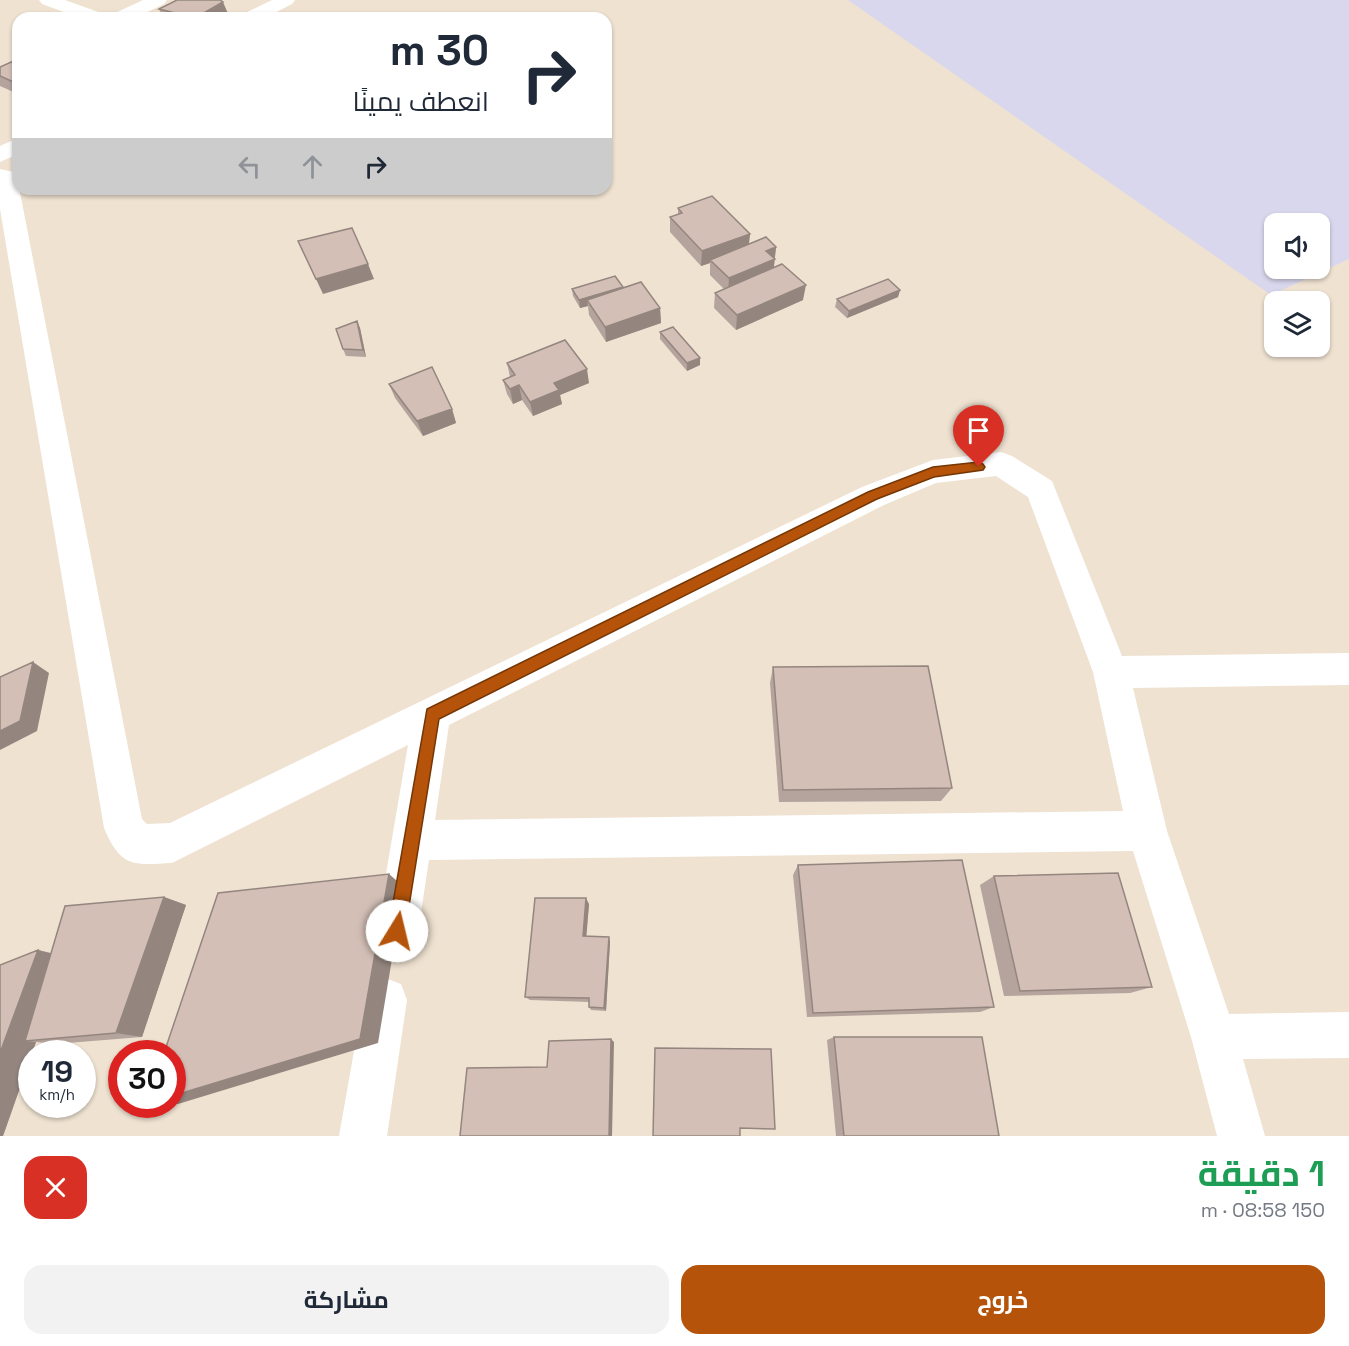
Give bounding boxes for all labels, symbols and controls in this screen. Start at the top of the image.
text: 30 m [390,24,489,77]
icon: right [510,36,588,114]
text: انعطف يمينًا [352,84,489,119]
icon: left [233,150,266,183]
icon: ahead [296,150,329,183]
icon: right [359,150,392,183]
map controls [1264,213,1330,357]
button: sound [1264,213,1330,279]
button: layers [1264,291,1330,357]
pin [953,405,1004,467]
icon: arrive [962,414,995,447]
position arrow [365,899,429,963]
speed limit sign: 30 [108,1040,186,1118]
text: 19 [41,1052,73,1091]
text: km/h [39,1085,75,1104]
text: 1 دقيقة [1198,1151,1325,1197]
button: close [24,1156,87,1219]
text: 150 m · 08:58 [1201,1197,1325,1223]
button: مشاركة [24,1265,669,1334]
button: خروج [681,1265,1325,1334]

